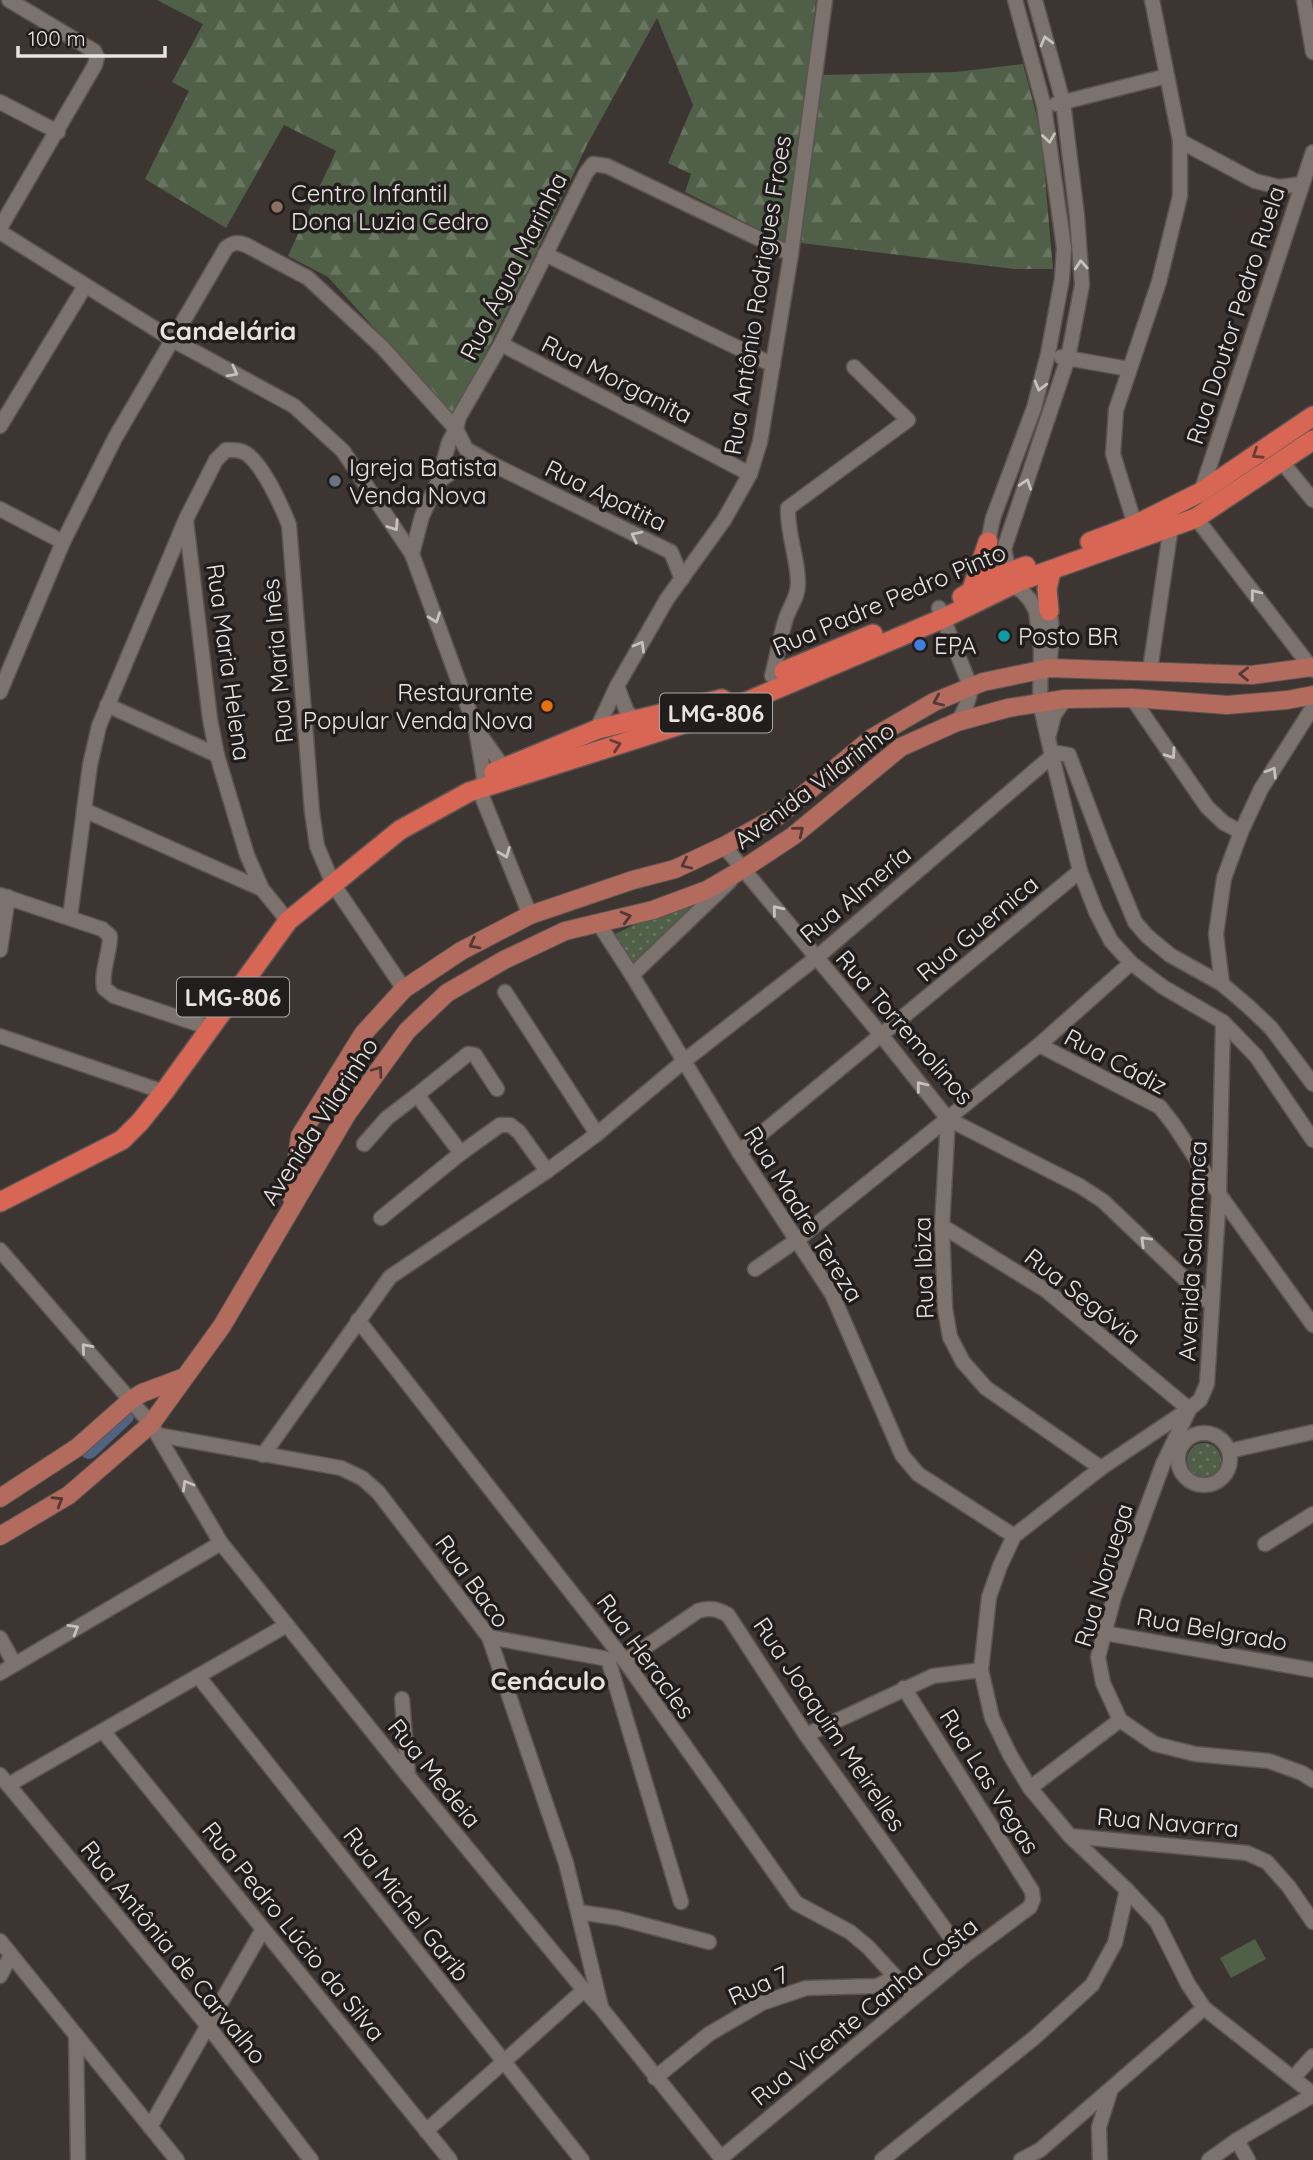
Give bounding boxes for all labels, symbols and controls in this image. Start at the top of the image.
scale bar [18,14,164,58]
text: 100 m [28,25,86,51]
one-way arrow [1040,35,1054,47]
one-way arrow [1041,132,1056,143]
street label: Rua Antônio Rodrigues Froes [717,133,797,457]
street label: Rua Água Marinha [453,167,573,365]
place label: Centro Infantil Dona Luzia Cedro [291,178,489,236]
street label: Rua Doutor Pedro Ruela [1179,182,1291,448]
marker: Centro Infantil Dona Luzia Cedro [269,199,285,215]
one-way arrow [1074,259,1089,270]
district label: Candelária [160,314,296,347]
street label: Rua Morganita [537,328,697,430]
one-way arrow [226,364,238,377]
one-way arrow [1034,380,1048,392]
one-way arrow [1251,446,1264,459]
place label: Igreja Batista Venda Nova [349,452,497,510]
street label: Rua Apatita [540,453,672,537]
marker: Igreja Batista Venda Nova [327,473,343,489]
one-way arrow [1017,479,1032,491]
one-way arrow [386,518,398,531]
one-way arrow [630,530,643,544]
street label: Rua Padre Pedro Pinto [768,536,1010,662]
street label: Rua Maria Helena [200,562,258,762]
street label: Rua Maria Inês [255,577,299,745]
one-way arrow [1250,589,1263,601]
one-way arrow [427,612,441,624]
place label: Posto BR [1018,621,1119,651]
marker: Posto BR [996,628,1012,644]
place label: EPA [934,630,977,660]
marker: EPA [912,637,928,653]
one-way arrow [631,641,644,654]
one-way arrow [1238,667,1249,682]
place label: Restaurante Popular Venda Nova [303,677,533,735]
one-way arrow [933,693,945,707]
road number: LMG-806 [660,694,772,733]
marker: Restaurante Popular Venda Nova [539,698,555,714]
street label: Avenida Vilarinho [728,715,900,855]
one-way arrow [610,739,622,754]
one-way arrow [1163,746,1175,759]
one-way arrow [1264,766,1277,779]
one-way arrow [792,826,804,839]
street label: Rua Almería [793,839,917,949]
one-way arrow [496,846,510,858]
one-way arrow [681,855,694,869]
street label: Rua Guernica [910,868,1044,988]
one-way arrow [772,906,785,918]
one-way arrow [620,911,632,925]
one-way arrow [469,936,482,950]
street label: Rua Torremolinos [830,944,980,1110]
road number: LMG-806 [177,978,289,1016]
street label: Rua Cádiz [1060,1021,1172,1101]
street label: Avenida Vilarinho [254,1032,384,1210]
one-way arrow [370,1066,382,1079]
one-way arrow [917,1081,930,1093]
street label: Rua Madre Tereza [738,1120,870,1308]
street label: Avenida Salamanca [1171,1140,1213,1362]
street label: Rua Ibiza [906,1216,940,1320]
one-way arrow [1140,1237,1153,1250]
street label: Rua Segóvia [1019,1241,1147,1351]
one-way arrow [82,1344,94,1357]
one-way arrow [182,1479,195,1492]
one-way arrow [51,1496,64,1509]
street label: Rua Noruega [1067,1500,1139,1650]
street label: Rua Baco [429,1529,517,1633]
street label: Rua Heracles [591,1588,701,1724]
street label: Rua Belgrado [1134,1601,1290,1657]
street label: Rua Joaquim Meirelles [747,1611,913,1837]
one-way arrow [66,1624,79,1637]
district label: Cenáculo [490,1664,606,1697]
street label: Rua Las Vegas [934,1703,1046,1859]
street label: Rua Medeia [382,1712,488,1834]
street label: Rua Navarra [1096,1801,1240,1843]
street label: Rua Pedro Lúcio da Silva [196,1815,392,2047]
street label: Rua Michel Garib [337,1821,477,1987]
street label: Rua Antônia de Carvalho [75,1834,273,2070]
street label: Rua Vicente Canha Costa [745,1910,983,2112]
street label: Rua 7 [723,1959,793,2011]

